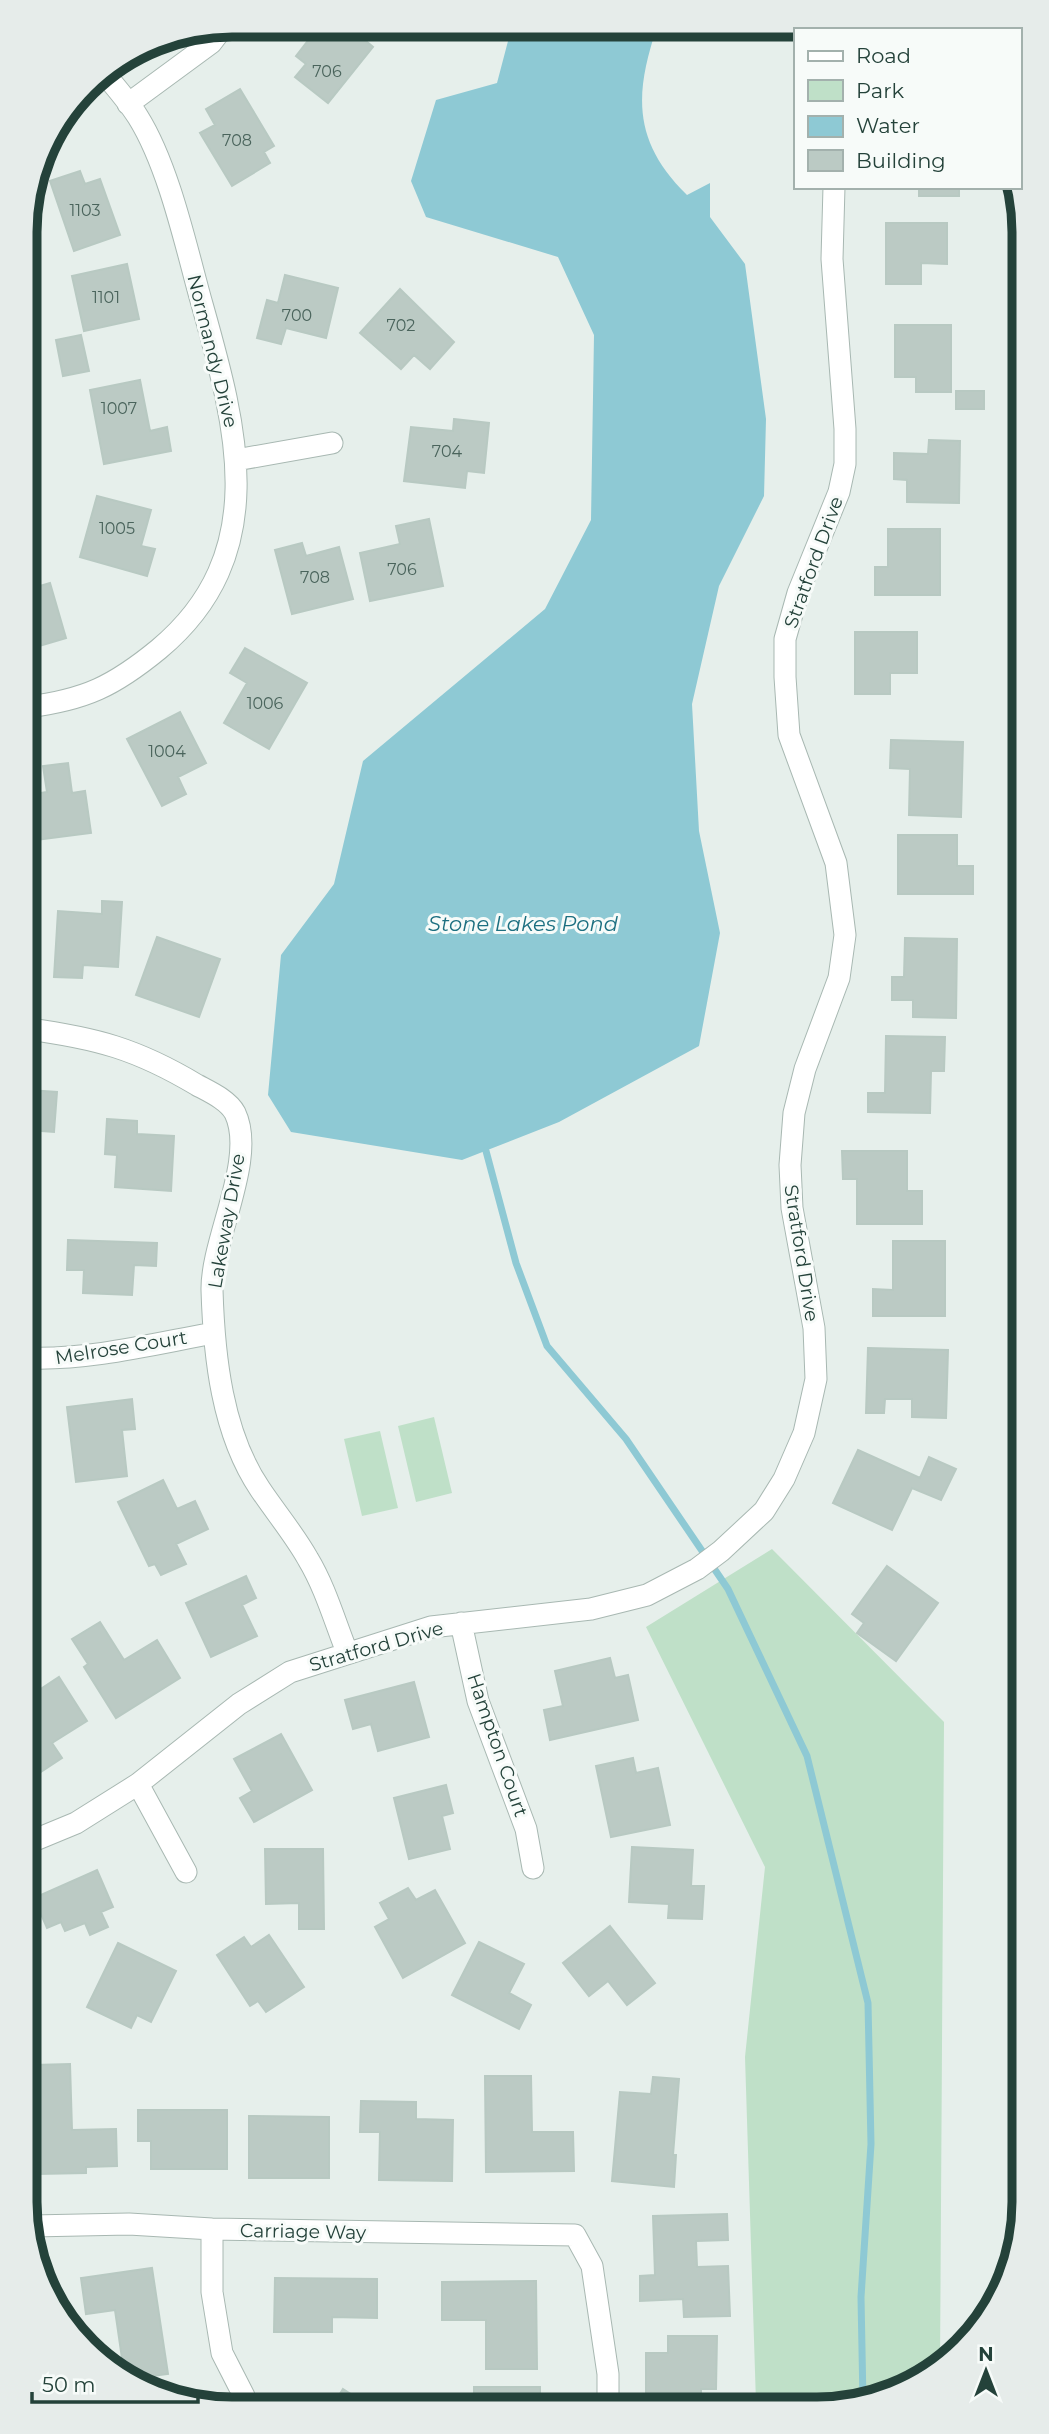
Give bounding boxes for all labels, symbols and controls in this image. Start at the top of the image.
legend [794,28,1021,189]
text: Road [856,43,911,68]
house number: 706 [312,62,342,81]
text: Park [856,78,904,103]
text: Water [856,113,920,138]
house number: 708 [222,131,252,150]
text: Building [856,148,946,173]
house number: 1103 [69,201,101,220]
street label: Normandy Drive [182,272,243,430]
house number: 1101 [92,288,120,307]
house number: 700 [282,306,312,325]
house number: 702 [387,316,415,335]
house number: 1007 [101,399,137,418]
house number: 704 [432,442,463,461]
street label: Stratford Drive [779,493,848,631]
house number: 1005 [99,519,135,538]
house number: 706 [387,560,417,579]
house number: 708 [300,568,330,587]
house number: 1006 [247,694,284,713]
house number: 1004 [148,742,186,761]
water label: Stone Lakes Pond [428,911,619,936]
street label: Lakeway Drive [203,1152,250,1290]
street label: Stratford Drive [779,1183,824,1323]
street label: Melrose Court [54,1326,189,1369]
street label: Stratford Drive [306,1616,446,1677]
street label: Hampton Court [462,1670,533,1820]
street label: Carriage Way [240,2219,367,2244]
north arrow [951,2336,1021,2406]
text: N [978,2343,994,2366]
scale bar [32,2360,198,2404]
text: 50 m [42,2372,96,2397]

